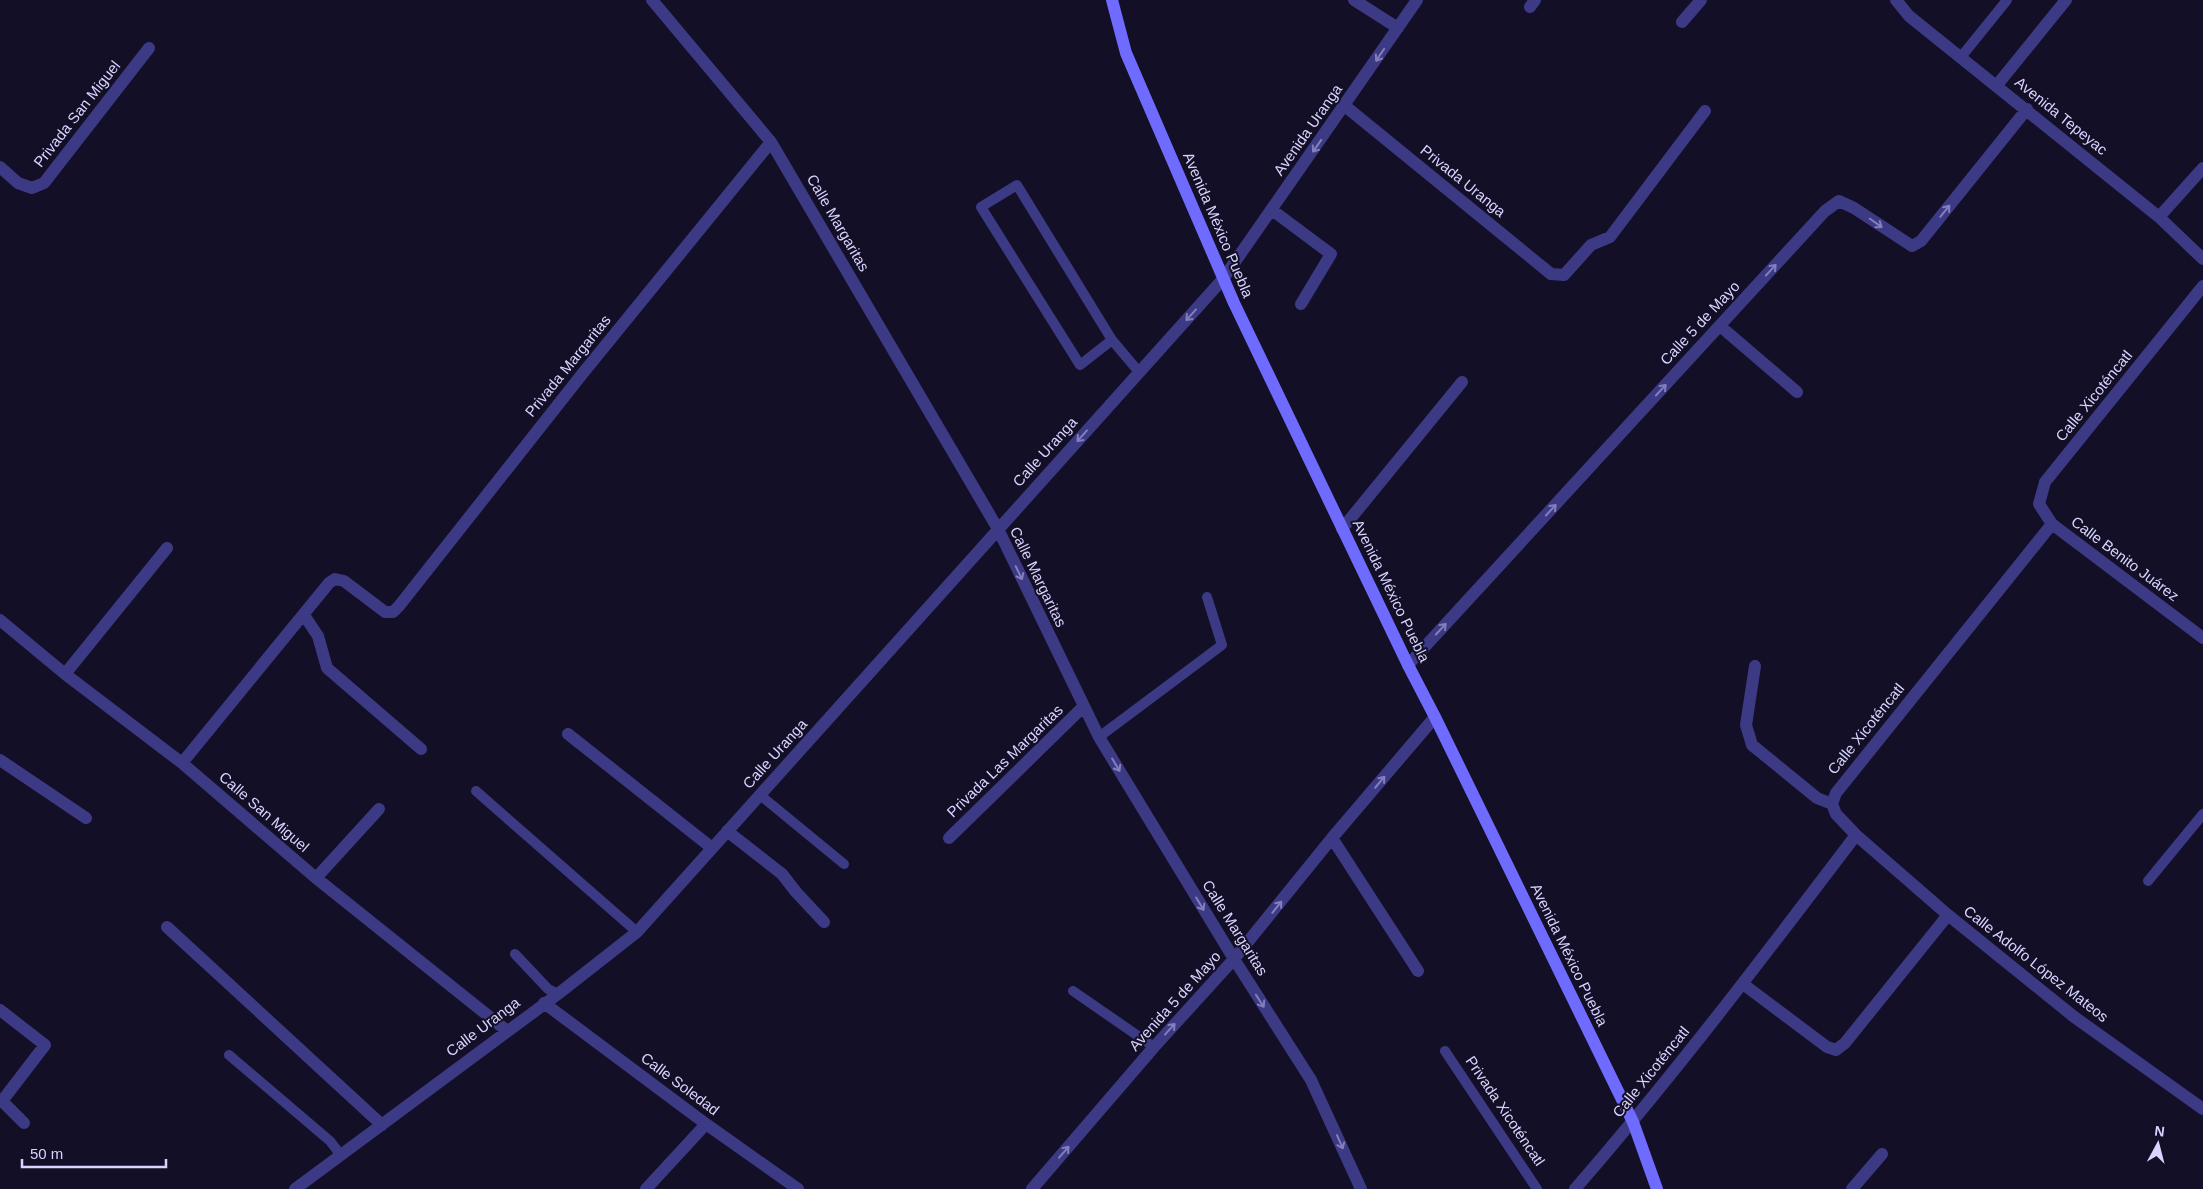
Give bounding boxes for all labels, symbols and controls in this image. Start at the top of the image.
one-way arrow [1375,47,1385,61]
street label: Privada San Miguel [30,57,123,170]
street label: Avenida Tepeyac [2012,73,2111,158]
street label: Avenida Uranga [1270,80,1346,179]
one-way arrow [1312,139,1322,153]
street label: Privada Uranga [1417,141,1510,220]
street label: Avenida México Puebla [1180,149,1257,301]
street label: Calle Margaritas [804,171,873,274]
one-way arrow [1940,205,1951,218]
one-way arrow [1869,218,1883,228]
one-way arrow [1765,264,1777,277]
street label: Calle 5 de Mayo [1656,277,1743,368]
one-way arrow [1185,309,1197,322]
street label: Privada Margaritas [521,311,614,420]
street label: Calle Xicoténcatl [2052,347,2135,444]
one-way arrow [1655,384,1667,396]
street label: Calle Uranga [1009,413,1081,490]
one-way arrow [1076,429,1088,442]
one-way arrow [1545,503,1557,516]
street label: Calle Benito Juárez [2068,513,2182,605]
street label: Avenida México Puebla [1350,517,1434,665]
street label: Calle Margaritas [1007,524,1070,630]
one-way arrow [1015,565,1024,580]
one-way arrow [1435,623,1447,636]
street label: Calle Xicoténcatl [1824,680,1907,777]
street label: Privada Las Margaritas [943,701,1066,820]
street label: Calle Uranga [739,715,811,792]
one-way arrow [1111,757,1121,771]
street label: Calle San Miguel [216,768,313,855]
one-way arrow [1375,775,1386,788]
street label: Calle Margaritas [1199,877,1272,979]
street label: Avenida México Puebla [1528,881,1612,1029]
one-way arrow [1196,896,1206,910]
one-way arrow [1271,900,1282,913]
street label: Calle Adolfo López Mateos [1961,902,2112,1025]
street label: Avenida 5 de Mayo [1125,947,1224,1054]
street label: Calle Uranga [443,993,523,1060]
one-way arrow [1255,993,1265,1007]
one-way arrow [1164,1023,1176,1036]
street label: Calle Xicoténcatl [1609,1023,1692,1120]
street label: Calle Soledad [638,1049,723,1118]
street label: Privada Xicoténcatl [1462,1053,1548,1169]
north arrow [2133,1119,2183,1169]
text: N [2154,1123,2166,1140]
one-way arrow [1335,1134,1345,1149]
scale bar [22,1136,166,1168]
text: 50 m [30,1145,63,1162]
one-way arrow [1058,1146,1069,1159]

